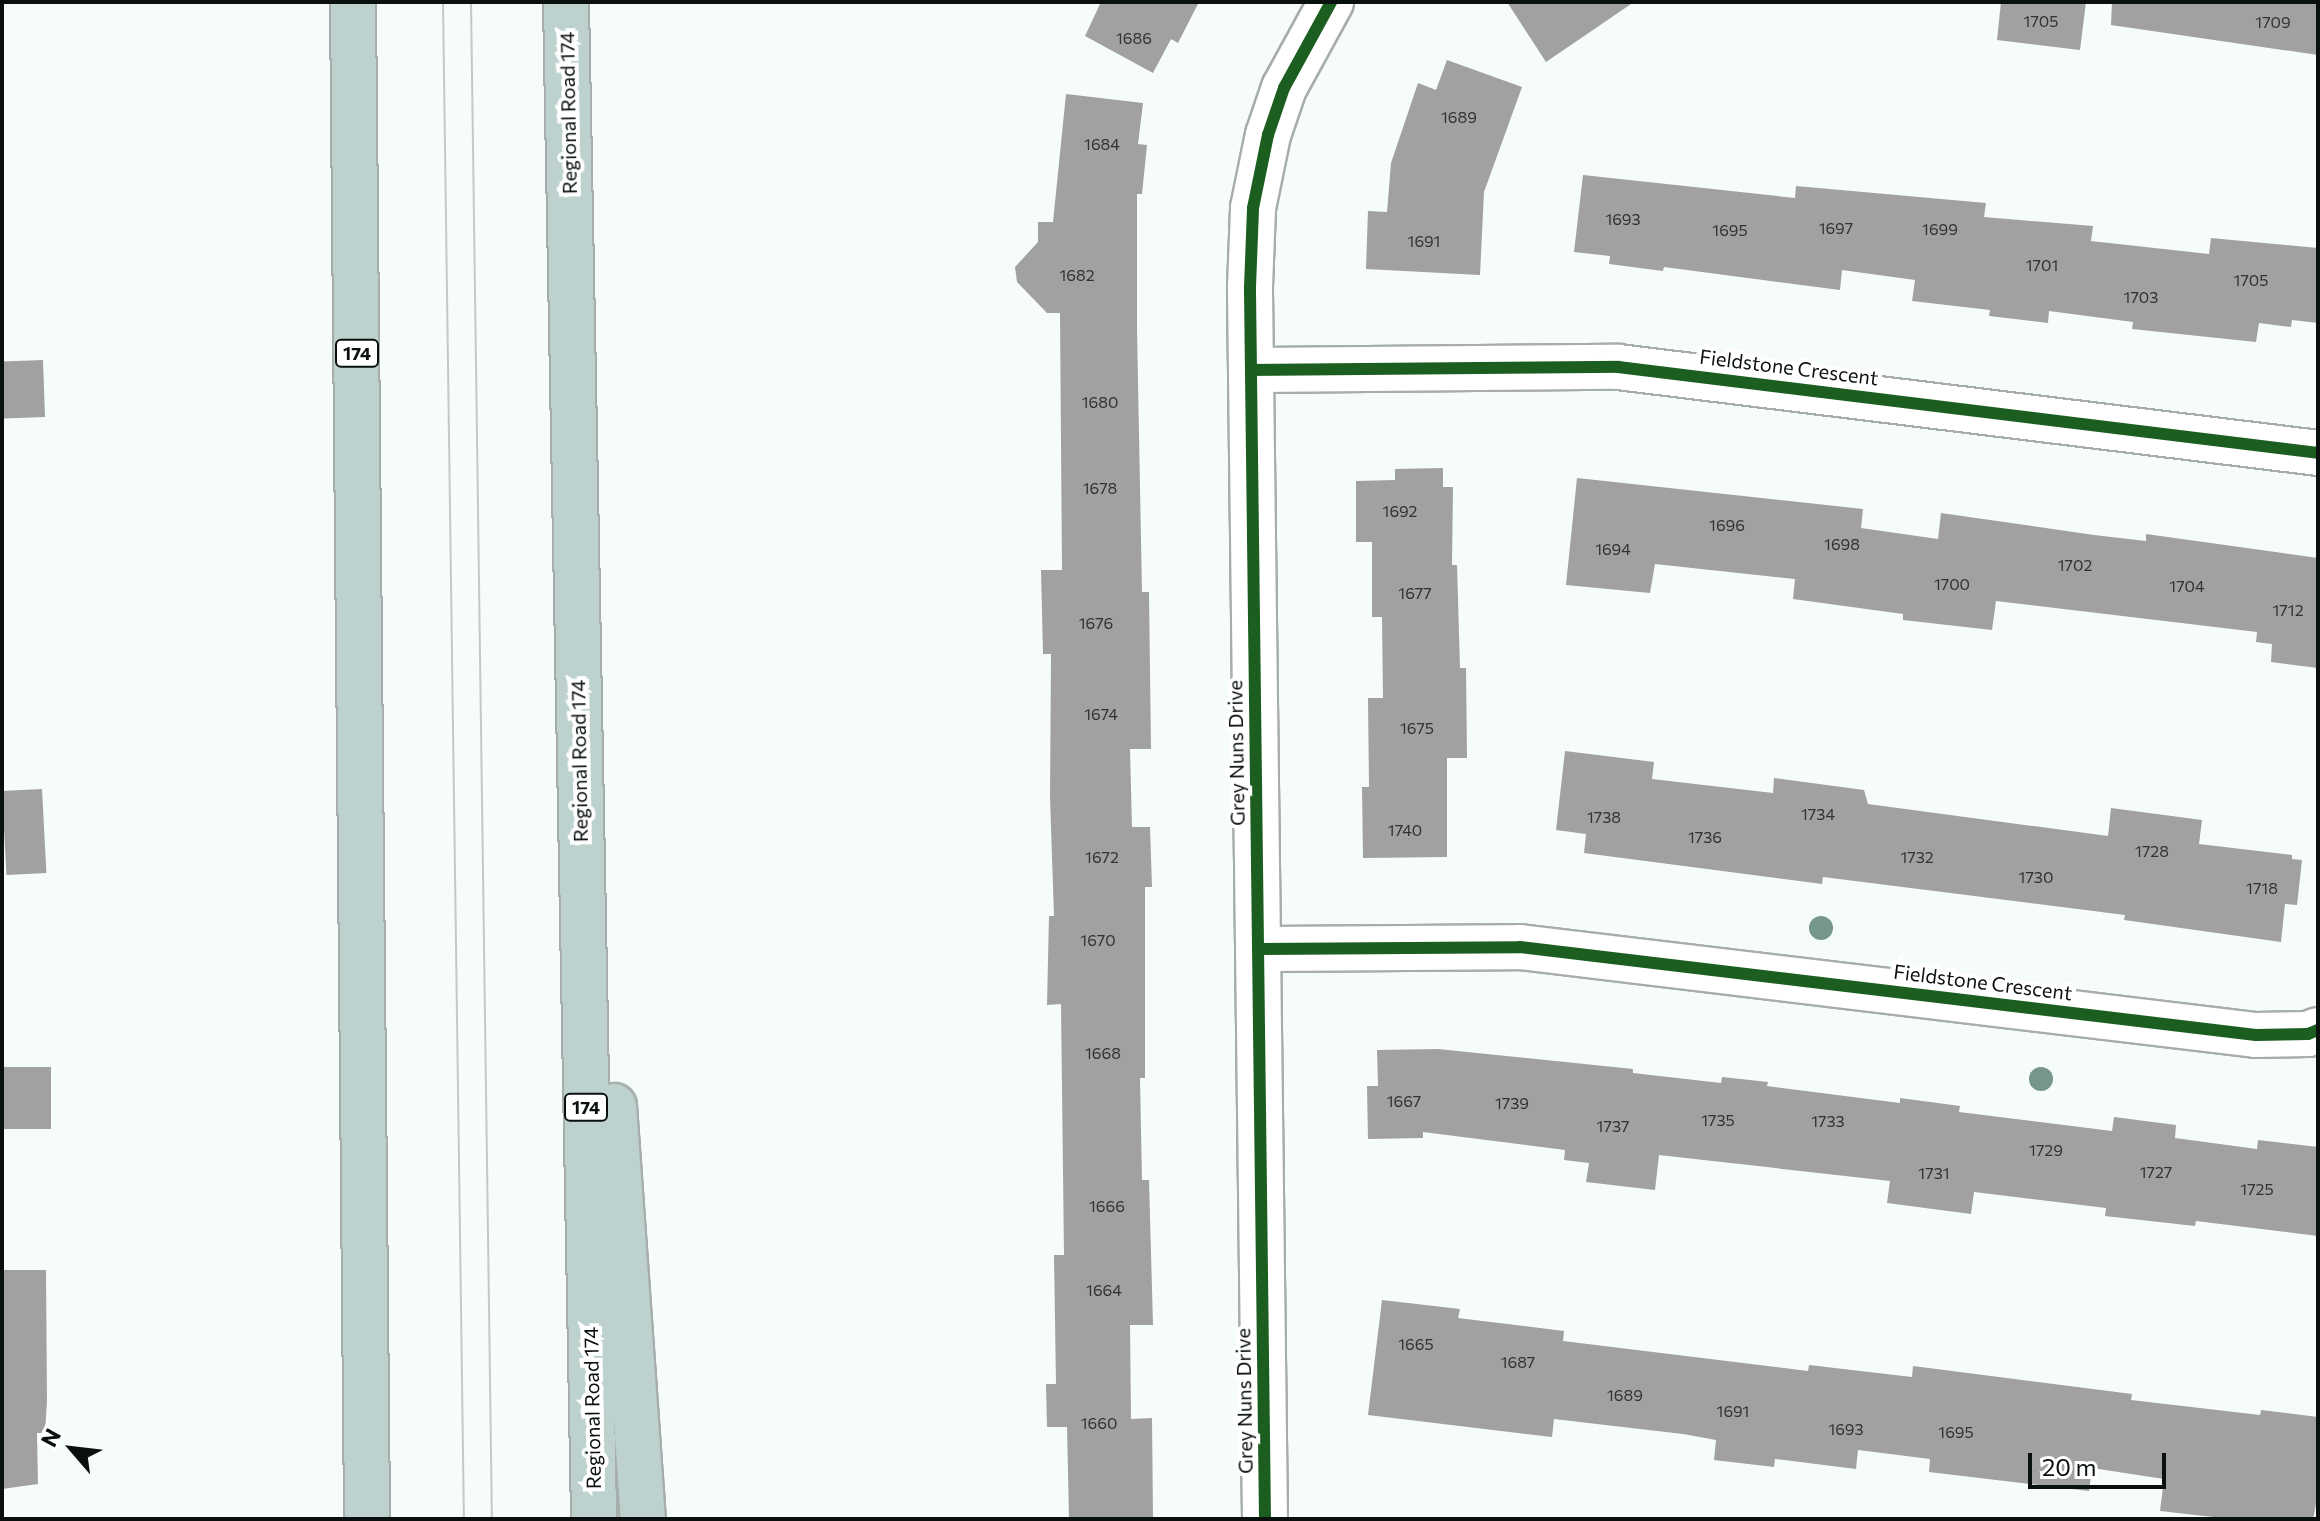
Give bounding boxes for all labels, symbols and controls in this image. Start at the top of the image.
house number: 1705 [2024,11,2058,31]
house number: 1709 [2255,12,2291,32]
house number: 1686 [1116,28,1152,48]
street label: Regional Road 174 [555,32,581,194]
house number: 1689 [1441,107,1477,127]
house number: 1684 [1084,134,1120,154]
house number: 1693 [1605,209,1641,229]
house number: 1697 [1819,218,1853,238]
house number: 1699 [1922,219,1958,239]
house number: 1695 [1712,220,1748,240]
house number: 1691 [1408,231,1440,251]
house number: 1701 [2026,255,2058,275]
house number: 1682 [1059,265,1095,285]
house number: 1705 [2234,270,2268,290]
house number: 1703 [2124,287,2158,307]
road number: 174 [335,339,379,367]
street label: Fieldstone Crescent [1698,344,1880,390]
house number: 1680 [1082,392,1118,412]
house number: 1678 [1083,478,1117,498]
house number: 1692 [1383,501,1417,521]
house number: 1696 [1709,515,1745,535]
house number: 1698 [1824,534,1860,554]
house number: 1694 [1595,539,1631,559]
house number: 1702 [2058,555,2092,575]
house number: 1700 [1934,574,1970,594]
house number: 1704 [2169,576,2205,596]
house number: 1677 [1398,583,1432,603]
house number: 1712 [2273,600,2303,620]
house number: 1676 [1079,613,1113,633]
street label: Regional Road 174 [566,680,592,842]
street label: Grey Nuns Drive [1223,680,1249,826]
house number: 1674 [1084,704,1118,724]
house number: 1675 [1400,718,1434,738]
house number: 1734 [1801,804,1835,824]
house number: 1738 [1587,807,1621,827]
house number: 1740 [1388,820,1422,840]
house number: 1736 [1688,827,1722,847]
house number: 1728 [2135,841,2169,861]
house number: 1672 [1085,847,1119,867]
house number: 1732 [1900,847,1934,867]
house number: 1730 [2019,867,2053,887]
house number: 1718 [2246,878,2278,898]
house number: 1670 [1080,930,1116,950]
street label: Fieldstone Crescent [1892,959,2074,1005]
house number: 1668 [1085,1043,1121,1063]
house number: 1667 [1387,1091,1421,1111]
road number: 174 [564,1093,608,1121]
house number: 1739 [1495,1093,1529,1113]
house number: 1735 [1701,1110,1735,1130]
house number: 1733 [1811,1111,1845,1131]
house number: 1737 [1597,1116,1629,1136]
house number: 1729 [2029,1140,2063,1160]
house number: 1727 [2140,1162,2172,1182]
house number: 1731 [1918,1163,1950,1183]
house number: 1725 [2240,1179,2274,1199]
house number: 1666 [1089,1196,1125,1216]
house number: 1664 [1086,1280,1122,1300]
street label: Regional Road 174 [579,1327,605,1489]
street label: Grey Nuns Drive [1231,1328,1257,1474]
house number: 1665 [1398,1334,1434,1354]
house number: 1687 [1501,1352,1535,1372]
house number: 1689 [1607,1385,1643,1405]
house number: 1691 [1717,1401,1749,1421]
north arrow [32,1409,112,1489]
house number: 1660 [1081,1413,1117,1433]
house number: 1693 [1828,1419,1864,1439]
house number: 1695 [1938,1422,1974,1442]
text: N [35,1424,66,1451]
scale bar [2032,1437,2170,1487]
text: 20 m [2042,1452,2096,1481]

